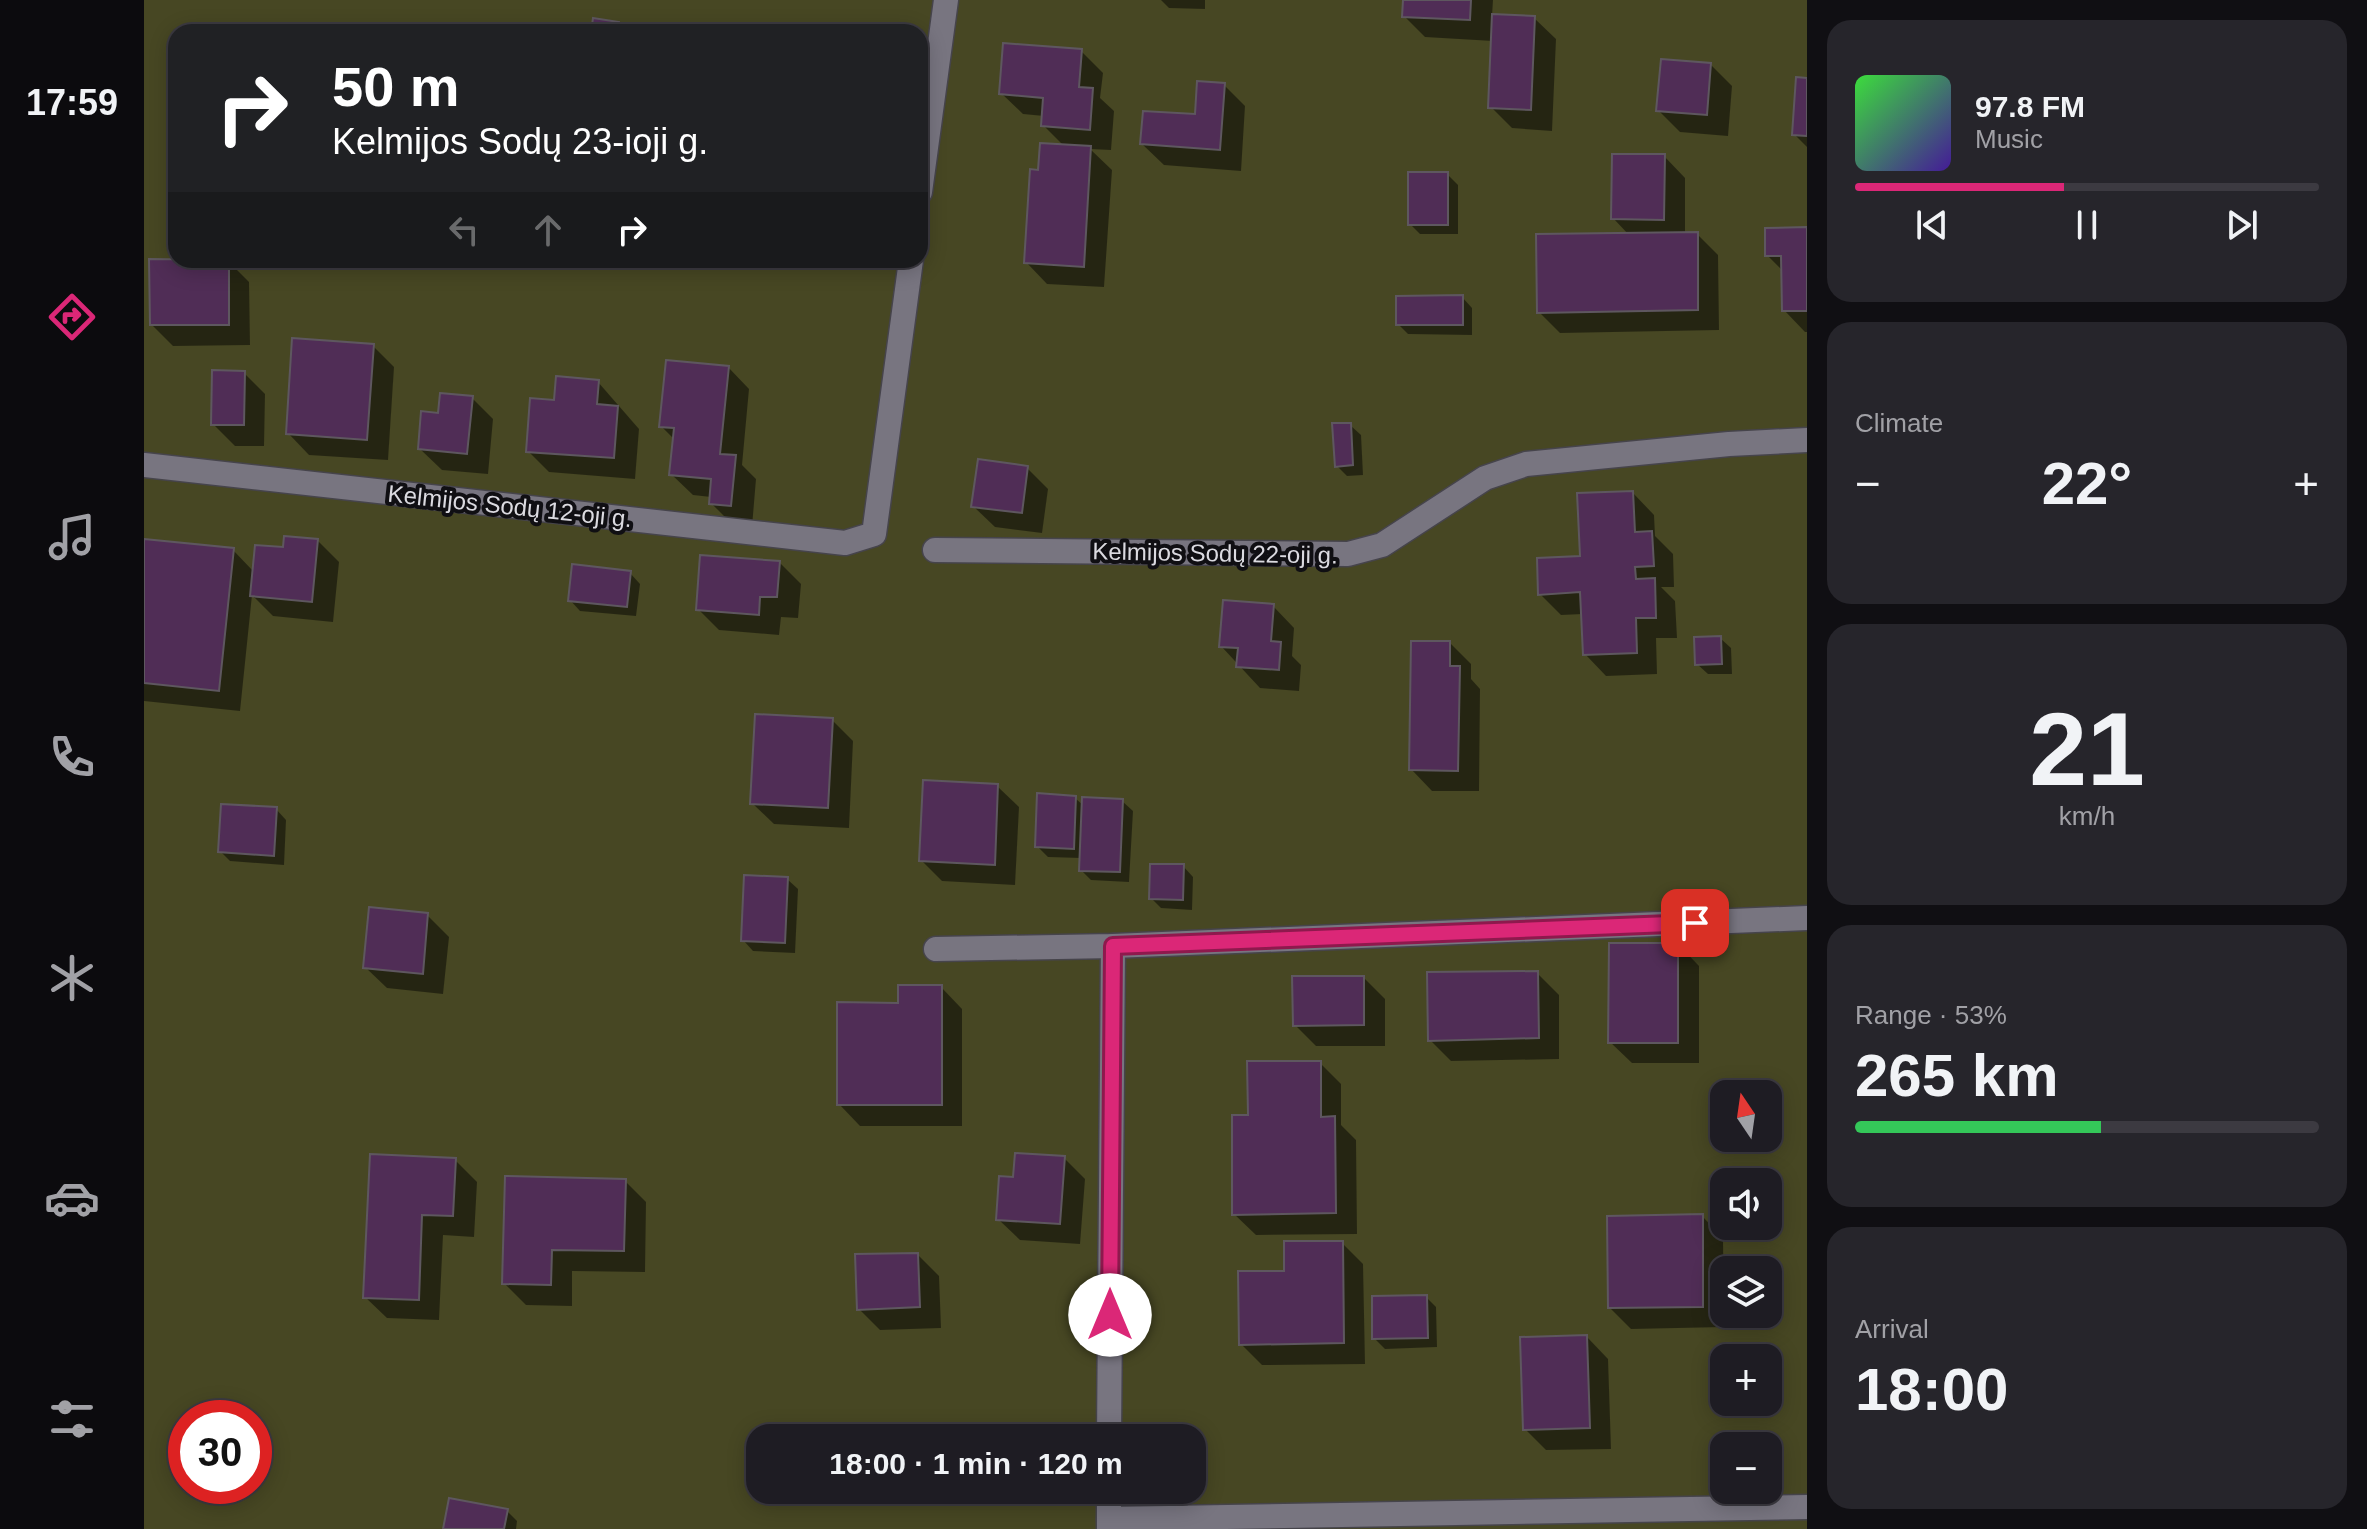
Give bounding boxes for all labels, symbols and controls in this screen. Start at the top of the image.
text: 50 m [332,55,460,118]
icon: right [200,56,304,160]
text: 17:59 [26,82,118,123]
text: 97.8 FM [1975,90,2085,123]
text: Kelmijos Sodų 23-ioji g. [332,121,708,162]
text: Music [1975,124,2043,154]
icon: previous [1910,203,1954,247]
icon: pause [2065,203,2109,247]
icon: next [2220,203,2264,247]
icon: left [442,208,486,252]
icon: ahead [526,208,570,252]
icon: right [610,208,654,252]
icon: directions [44,289,100,345]
text: Climate [1855,408,1943,438]
text: 22° [2042,450,2132,517]
text: − [1855,459,1881,508]
text: + [2293,459,2319,508]
street label: Kelmijos Sodų 12-oji g. [387,480,633,532]
icon: music [44,509,100,565]
street label: Kelmijos Sodų 22-oji g. [1092,537,1338,569]
text: 21 [2029,691,2145,807]
icon: phone [44,729,100,785]
text: km/h [2059,801,2115,831]
pin [1661,889,1729,957]
icon: arrive [1673,901,1717,945]
icon: climate [44,950,100,1006]
text: Range · 53% [1855,1000,2007,1030]
text: 265 km [1855,1042,2059,1109]
north arrow [1710,1080,1782,1152]
map controls [1710,1080,1782,1504]
button: sound [1710,1168,1782,1240]
icon: car [44,1170,100,1226]
button: layers [1710,1256,1782,1328]
position arrow [1068,1273,1152,1357]
text: Arrival [1855,1314,1929,1344]
button: + [1710,1344,1782,1416]
text: 18:00 [1855,1356,2008,1423]
icon: filters [44,1391,100,1447]
speed limit sign: 30 [168,1400,272,1504]
button: − [1710,1432,1782,1504]
text: 18:00 · 1 min · 120 m [829,1447,1123,1480]

